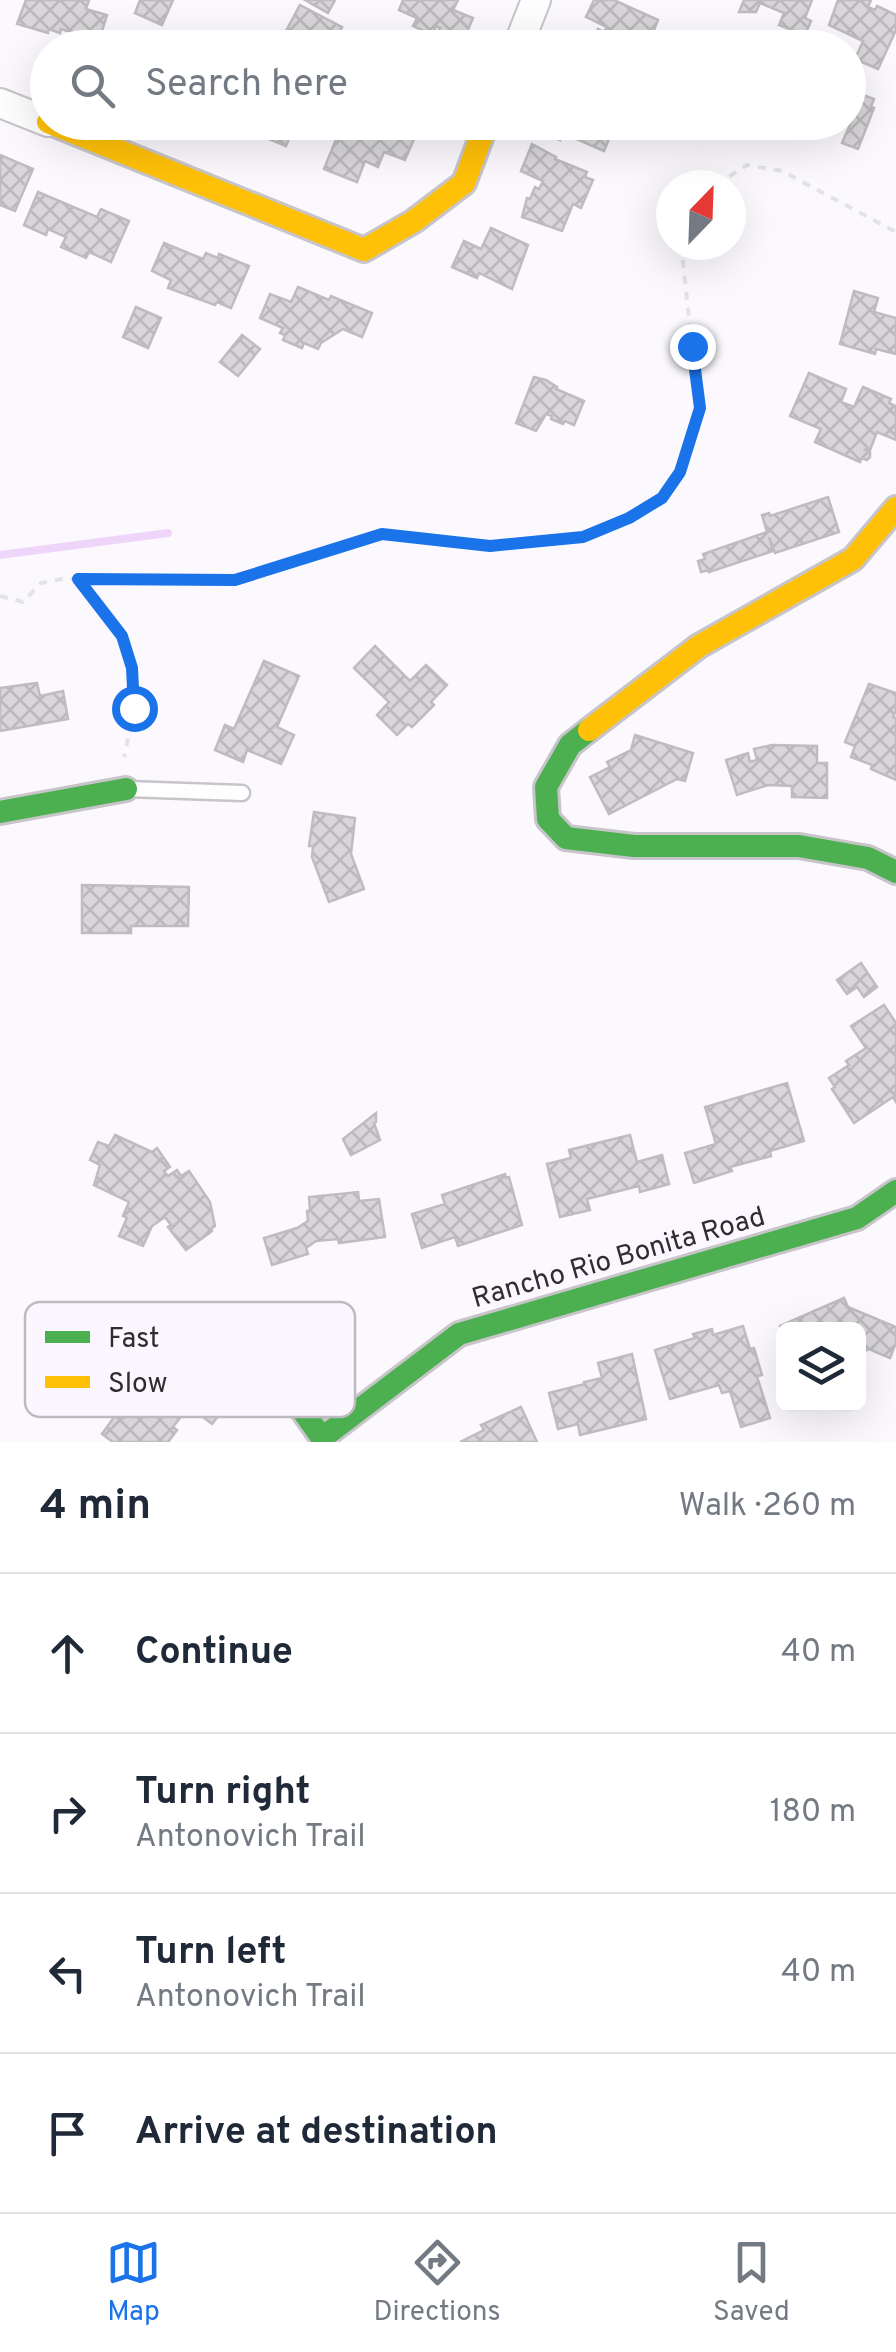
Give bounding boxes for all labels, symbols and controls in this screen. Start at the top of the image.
search box [30,30,866,140]
icon: search [65,58,120,113]
text: Search here [145,61,348,110]
north arrow [656,170,746,260]
route end [670,324,716,370]
route start [112,686,158,732]
street label: Rancho Rio Bonita Road [468,1200,770,1318]
legend [25,1302,355,1417]
text: Fast [108,1322,160,1358]
map controls [776,1322,866,1412]
button: layers [776,1322,866,1412]
text: Slow [108,1367,167,1403]
text: 4 min [40,1481,151,1534]
text: Walk · 260 m [679,1487,856,1527]
icon: ahead [40,1626,95,1681]
text: Continue [135,1629,293,1678]
text: 40 m [781,1633,856,1673]
text: Turn right [135,1769,310,1818]
icon: right [40,1786,95,1841]
text: 180 m [770,1793,856,1833]
text: Antonovich Trail [135,1818,366,1858]
text: Turn left [135,1929,287,1978]
icon: left [40,1946,95,2001]
text: 40 m [781,1953,856,1993]
text: Antonovich Trail [135,1978,366,2018]
icon: arrive [40,2106,95,2161]
text: Arrive at destination [135,2109,498,2158]
tab: Map [106,2235,161,2331]
tab: Directions [373,2235,501,2331]
tab: Saved [713,2235,790,2331]

